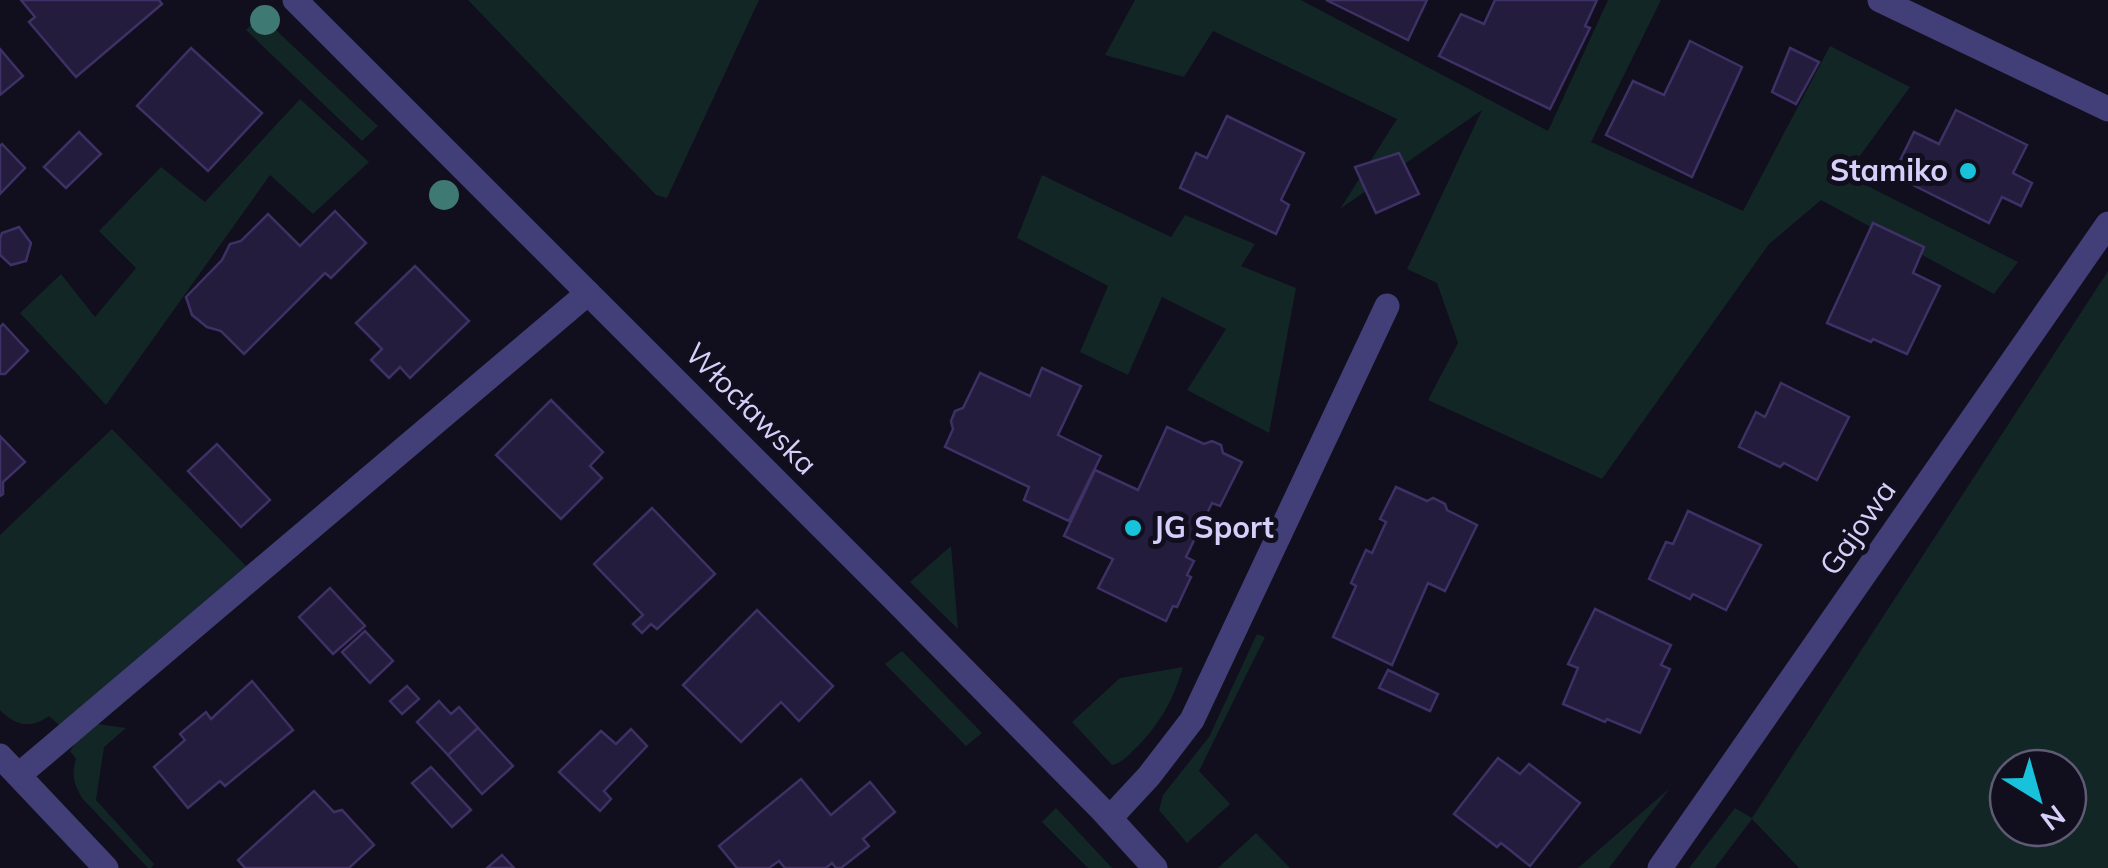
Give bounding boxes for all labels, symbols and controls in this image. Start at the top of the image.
place label: Stamiko [1830,151,1948,189]
marker: Stamiko [1957,160,1979,182]
street label: Włocławska [678,334,826,482]
street label: Gajowa [1811,472,1904,582]
place label: JG Sport [1153,508,1274,546]
marker: JG Sport [1122,517,1144,539]
north arrow [1988,748,2088,848]
text: N [2034,798,2072,839]

